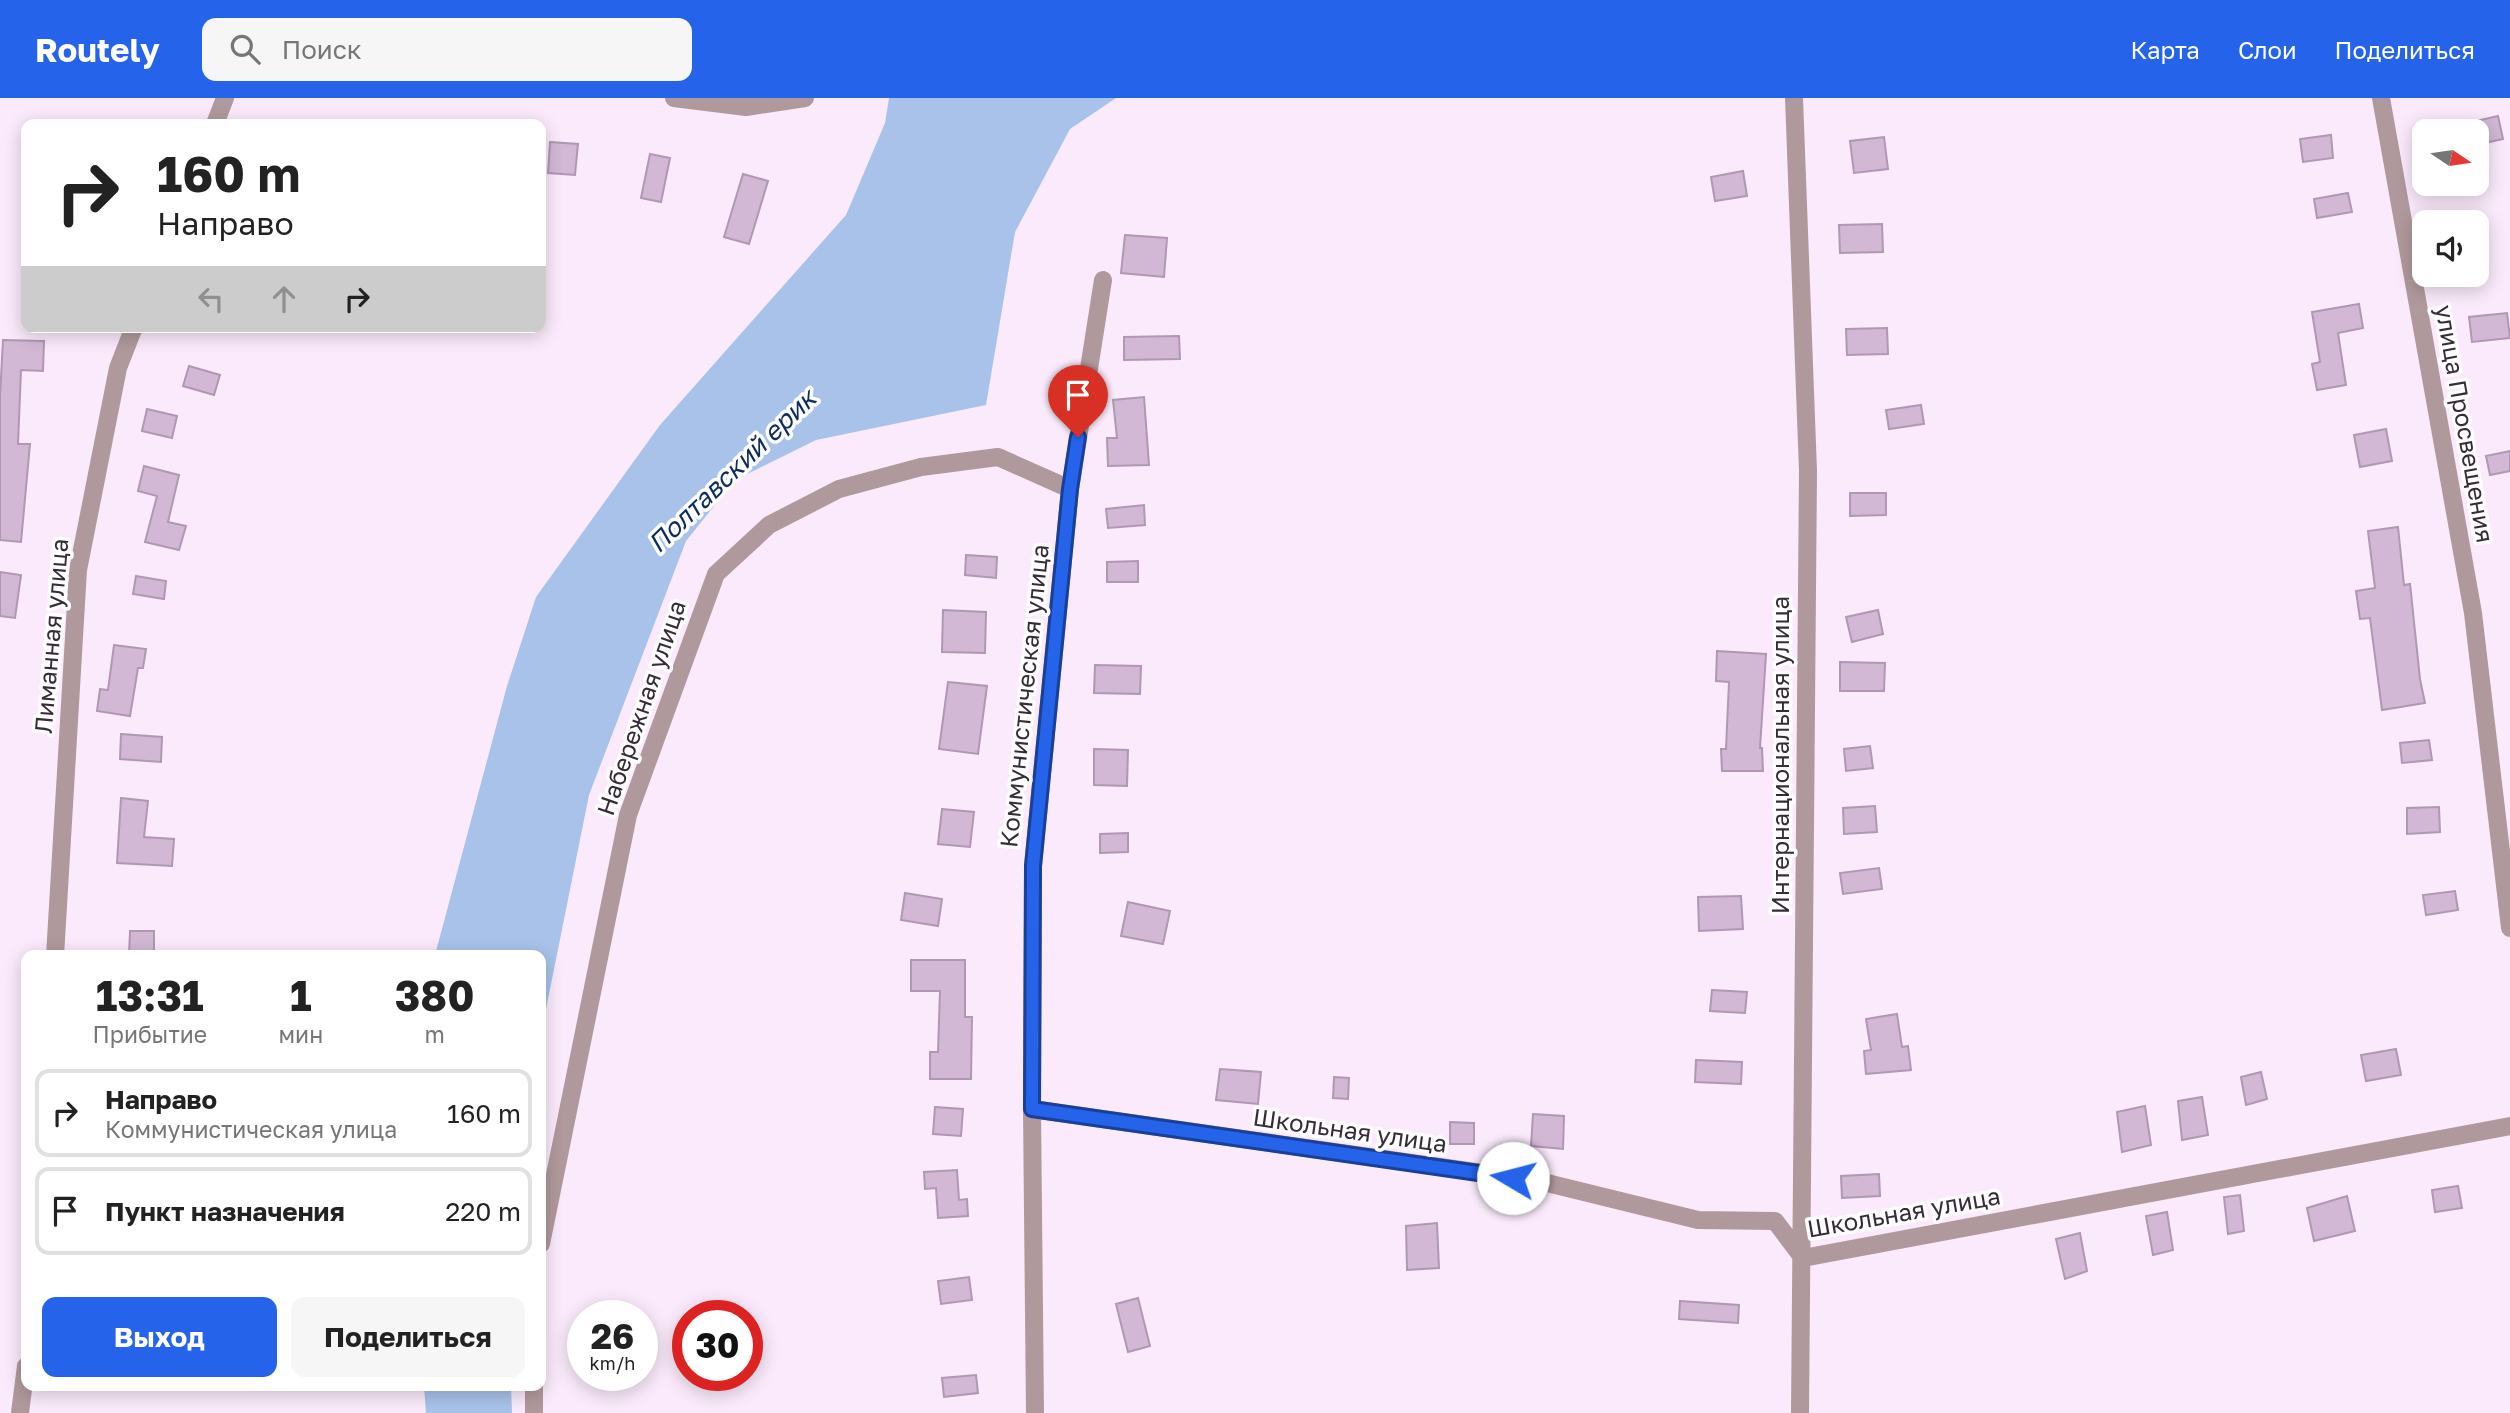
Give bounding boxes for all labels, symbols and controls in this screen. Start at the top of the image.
search box [202,18,692,81]
text: Routely [35,30,160,69]
icon: search [226,30,264,68]
text: Поиск [282,34,362,65]
text: Карта [2130,35,2200,64]
text: Слои [2238,35,2297,64]
text: Поделиться [2335,35,2475,64]
north arrow [2412,119,2488,196]
map controls [2412,119,2489,287]
text: 160 m [157,144,300,203]
icon: right [42,147,133,238]
text: Направо [157,204,294,242]
button: sound [2412,210,2489,287]
icon: left [192,280,230,318]
icon: ahead [265,280,303,318]
icon: right [338,280,376,318]
street label: улица Просвещения [2430,303,2501,545]
pin [1048,365,1108,437]
icon: arrive [1059,376,1097,414]
water label: Полтавский ерик [641,381,824,559]
street label: Лиманная улица [28,537,73,735]
street label: Коммунистическая улица [993,543,1054,849]
street label: Набережная улица [590,596,691,819]
street label: Интернациональная улица [1765,596,1794,914]
text: 13:31 [96,970,204,1020]
text: 1 [290,970,312,1020]
text: 380 [395,970,474,1020]
text: Прибытие [93,1020,207,1048]
text: мин [279,1020,323,1048]
text: m [424,1020,445,1048]
text: Направо [105,1084,217,1115]
icon: right [46,1094,84,1132]
text: 160 m [447,1098,521,1129]
street label: Школьная улица [1251,1102,1449,1157]
text: Коммунистическая улица [105,1115,397,1143]
position arrow [1476,1141,1550,1215]
street label: Школьная улица [1805,1180,2003,1243]
icon: arrive [46,1192,84,1230]
text: Пункт назначения [105,1196,345,1227]
text: 220 m [445,1196,521,1227]
button: Выход [42,1297,277,1377]
button: Поделиться [291,1297,525,1377]
speed limit sign: 30 [672,1300,763,1391]
text: 26 [591,1315,634,1357]
text: km/h [590,1352,635,1374]

